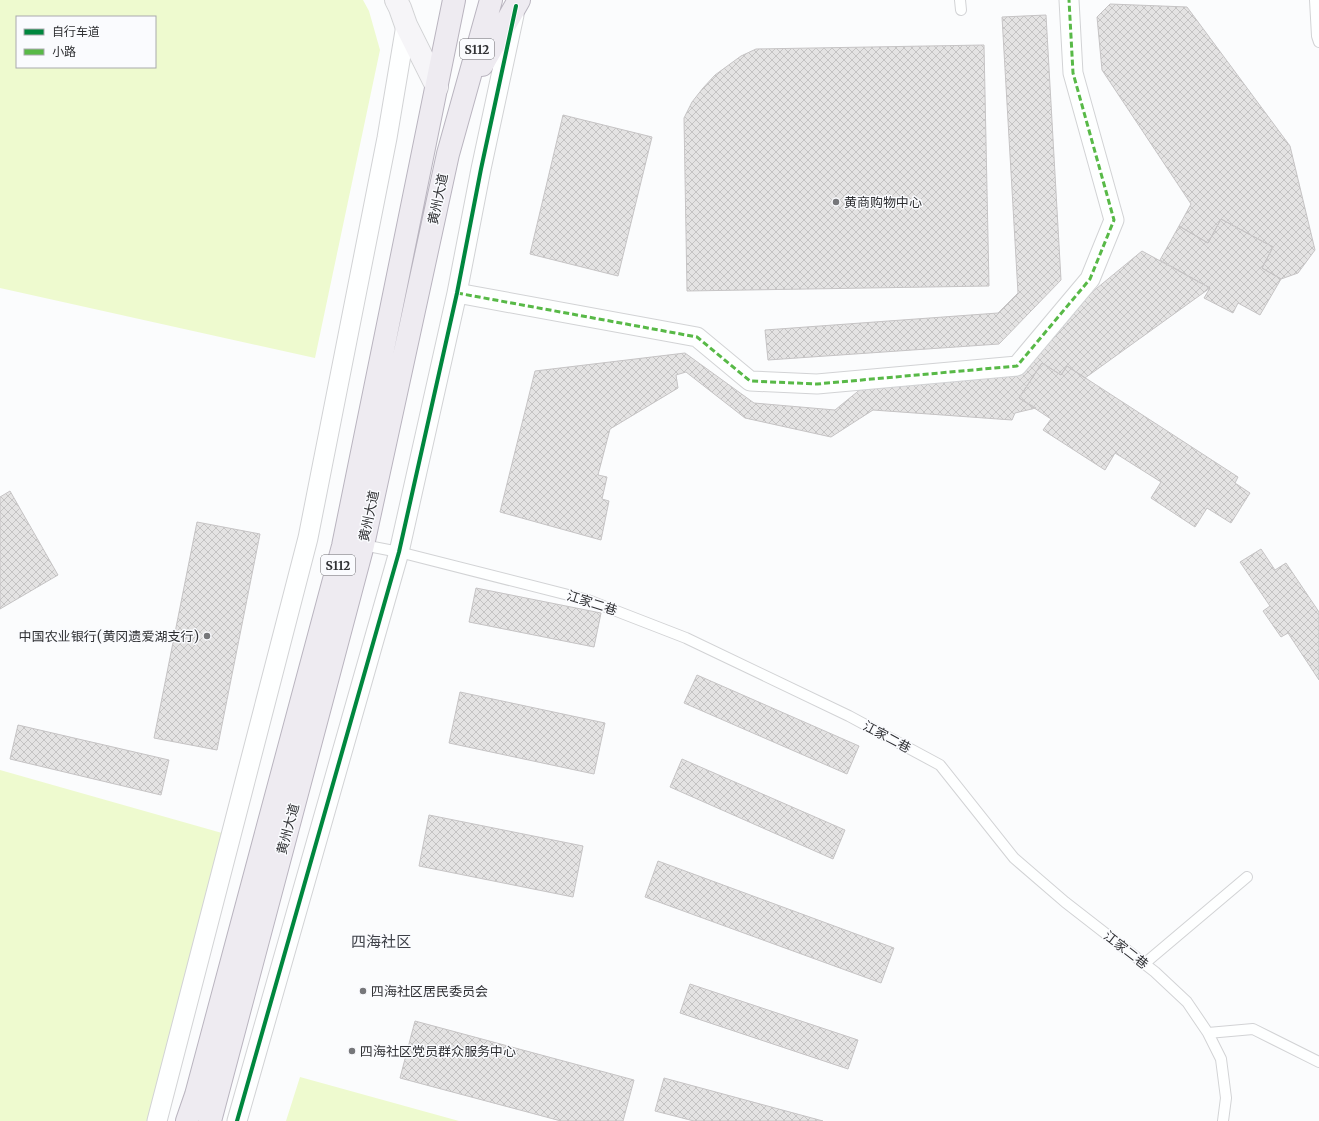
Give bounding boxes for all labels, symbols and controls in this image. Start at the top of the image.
legend [16,16,156,68]
text: 自行车道 [52,24,100,39]
road number: S112 [460,39,494,59]
text: 小路 [52,44,76,59]
street label: 黄州大道 [424,172,452,226]
place label: 黄商购物中心 [844,194,922,211]
marker: 黄商购物中心 [831,197,841,207]
street label: 黄州大道 [355,489,383,543]
road number: S112 [321,555,355,575]
street label: 江家二巷 [565,587,619,619]
place label: 中国农业银行(黄冈遗爱湖支行) [19,628,199,645]
marker: 中国农业银行(黄冈遗爱湖支行) [202,631,212,641]
street label: 江家二巷 [860,717,914,757]
street label: 黄州大道 [273,802,303,856]
street label: 江家二巷 [1100,927,1152,973]
district label: 四海社区 [351,932,411,951]
place label: 四海社区居民委员会 [371,983,488,1000]
marker: 四海社区居民委员会 [358,986,368,996]
place label: 四海社区党员群众服务中心 [360,1043,516,1060]
marker: 四海社区党员群众服务中心 [347,1046,357,1056]

